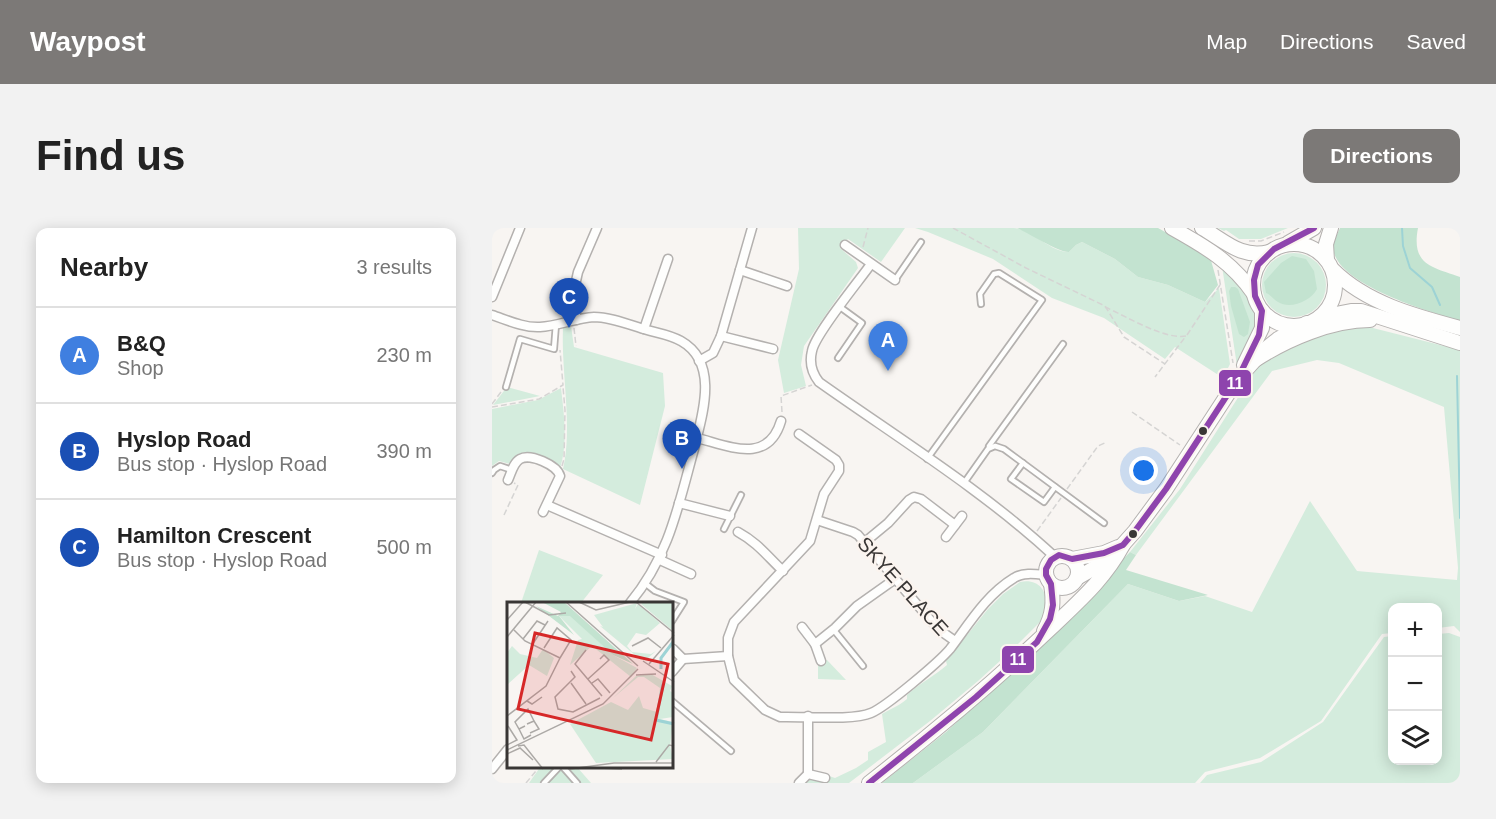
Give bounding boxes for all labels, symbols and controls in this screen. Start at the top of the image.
text: Waypost [30,26,146,57]
text: Map [1206,30,1247,53]
text: Directions [1280,30,1373,53]
text: Saved [1406,30,1466,53]
button: Directions [1303,129,1460,183]
text: Find us [36,132,185,179]
text: Nearby [60,252,148,282]
text: 3 results [356,256,432,278]
pin: C [550,279,589,328]
pin: A [868,322,908,371]
text: B&Q [117,331,166,356]
text: A [72,344,87,366]
text: 230 m [376,344,432,366]
text: Shop [117,357,164,379]
line badge: 11 [1218,369,1252,397]
text: 11 [1227,375,1244,392]
pin: B [662,420,702,469]
unlabelled marker [1197,425,1209,437]
text: Hyslop Road [117,427,251,452]
text: B [72,440,87,462]
text: 390 m [376,440,432,462]
text: Bus stop · Hyslop Road [117,453,327,475]
your location [1129,456,1158,485]
text: Hamilton Crescent [117,523,311,548]
unlabelled marker [1127,528,1139,540]
street label: SKYE PLACE [853,532,953,640]
text: C [72,536,87,558]
text: 500 m [376,536,432,558]
text: Bus stop · Hyslop Road [117,549,327,571]
inset map [507,602,674,768]
map controls [1388,603,1442,765]
button: + [1388,603,1442,657]
line badge: 11 [1001,645,1035,674]
text: 11 [1010,651,1027,668]
button: − [1388,657,1442,711]
button: layers [1388,711,1442,765]

